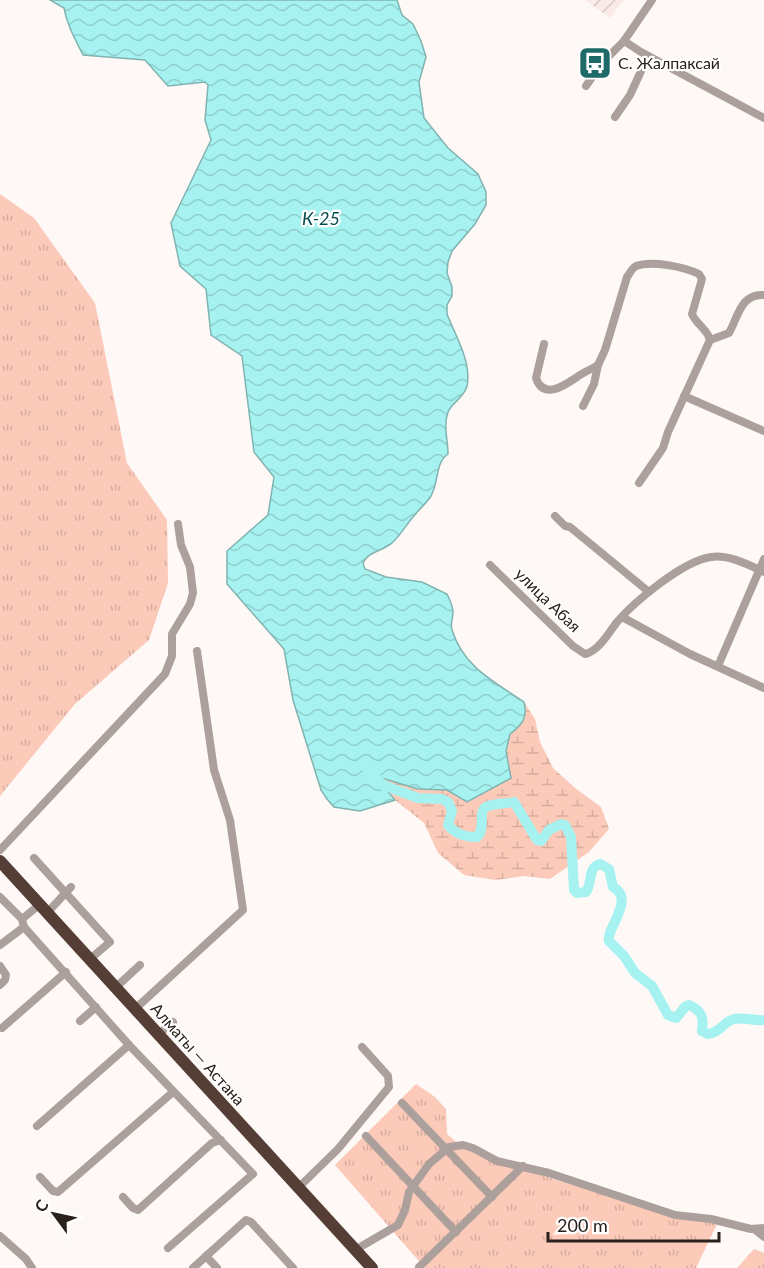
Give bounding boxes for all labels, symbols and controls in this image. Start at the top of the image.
bus stop icon: С. Жалпаксай [577,45,613,81]
place label: С. Жалпаксай [618,53,720,72]
water label: К-25 [302,207,340,229]
street label: улица Абая [512,564,585,635]
street label: Алматы — Астана [147,999,249,1109]
north arrow [24,1184,84,1244]
text: С [30,1196,52,1215]
scale bar [548,1205,719,1243]
text: 200 m [557,1214,608,1236]

